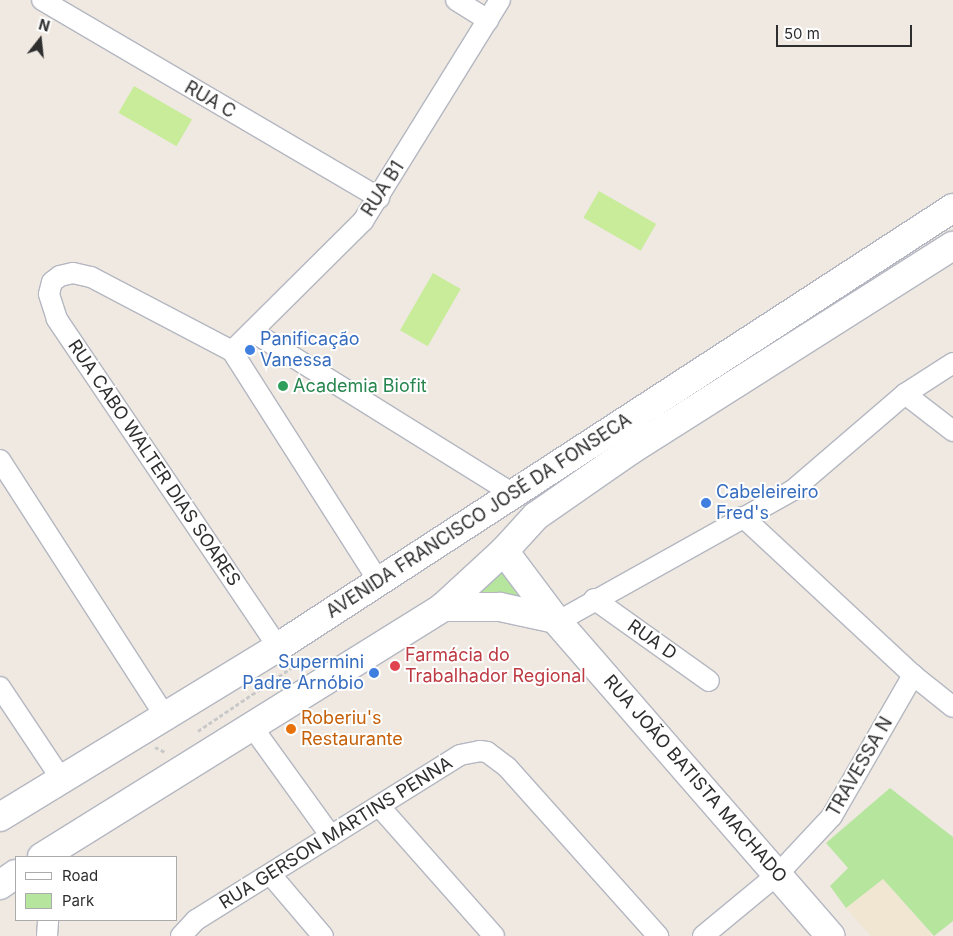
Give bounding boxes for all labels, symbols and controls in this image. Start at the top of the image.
north arrow [15,15,65,65]
text: N [37,15,52,35]
scale bar [778,15,914,47]
text: 50 m [784,24,820,43]
street label: RUA C [181,77,239,123]
street label: RUA B1 [357,157,409,221]
place label: Panificação Vanessa [260,329,360,372]
street label: RUA CABO WALTER DIAS SOARES [63,336,245,590]
marker: Panificação Vanessa [244,344,256,356]
place label: Academia Biofit [293,375,427,397]
marker: Academia Biofit [277,380,289,392]
street label: AVENIDA FRANCISCO JOSÉ DA FONSECA [322,409,636,623]
place label: Cabeleireiro Fred's [716,482,819,524]
marker: Cabeleireiro Fred's [700,497,712,509]
street label: RUA D [623,615,681,665]
place label: Farmácia do Trabalhador Regional [405,645,586,688]
place label: Supermini Padre Arnóbio [242,652,364,694]
marker: Farmácia do Trabalhador Regional [389,660,401,672]
marker: Supermini Padre Arnóbio [368,667,380,679]
street label: RUA JOÃO BATISTA MACHADO [599,671,791,887]
place label: Roberiu's Restaurante [301,708,403,751]
street label: TRAVESSA N [823,713,897,821]
marker: Roberiu's Restaurante [285,723,297,735]
street label: RUA GERSON MARTINS PENNA [216,752,456,914]
legend [15,856,178,921]
text: Road [62,866,98,885]
text: Park [62,891,94,910]

